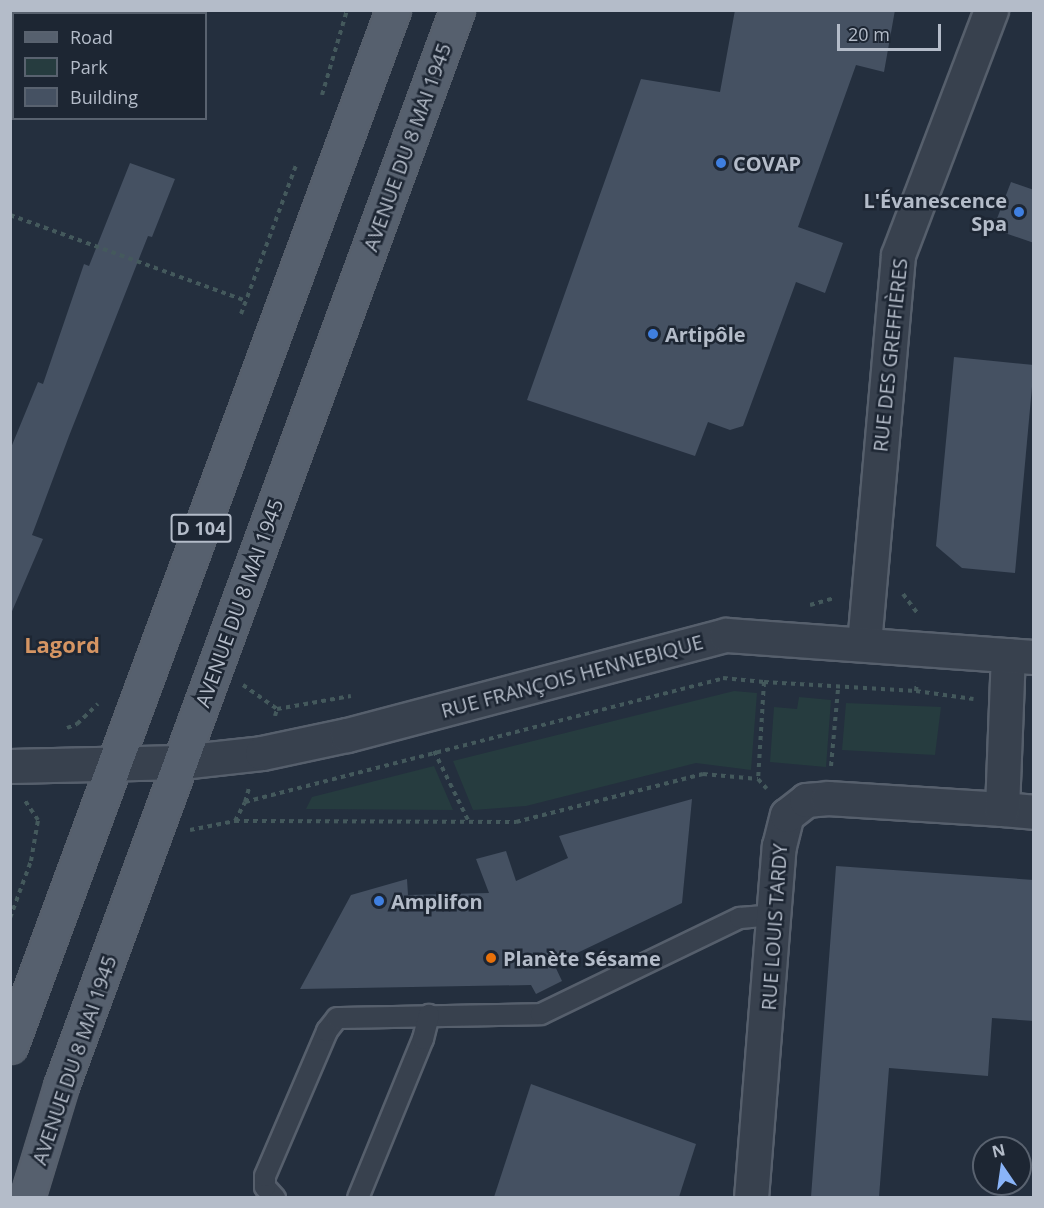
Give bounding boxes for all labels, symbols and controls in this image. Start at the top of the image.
legend [12,12,207,120]
scale bar [840,12,944,50]
text: 20 m [848,22,890,46]
text: Road [70,25,113,49]
street label: AVENUE DU 8 MAI 1945 [358,40,456,254]
text: Park [70,55,108,79]
text: Building [70,85,138,109]
place label: COVAP [733,151,801,175]
marker: COVAP [714,156,728,170]
place label: L'Évanescence Spa [863,189,1007,236]
marker: L'Évanescence Spa [1012,205,1026,219]
street label: RUE DES GREFFIÈRES [868,257,912,453]
place label: Artipôle [665,322,746,346]
marker: Artipôle [646,327,660,341]
street label: AVENUE DU 8 MAI 1945 [190,496,288,710]
road number: D 104 [170,513,232,543]
street label: RUE FRANÇOIS HENNEBIQUE [438,629,706,723]
district label: Lagord [24,632,100,658]
street label: RUE LOUIS TARDY [756,843,792,1011]
place label: Amplifon [391,889,483,913]
marker: Amplifon [372,894,386,908]
place label: Planète Sésame [503,946,661,970]
marker: Planète Sésame [484,951,498,965]
street label: AVENUE DU 8 MAI 1945 [27,952,121,1168]
north arrow [972,1136,1032,1196]
text: N [990,1138,1007,1163]

